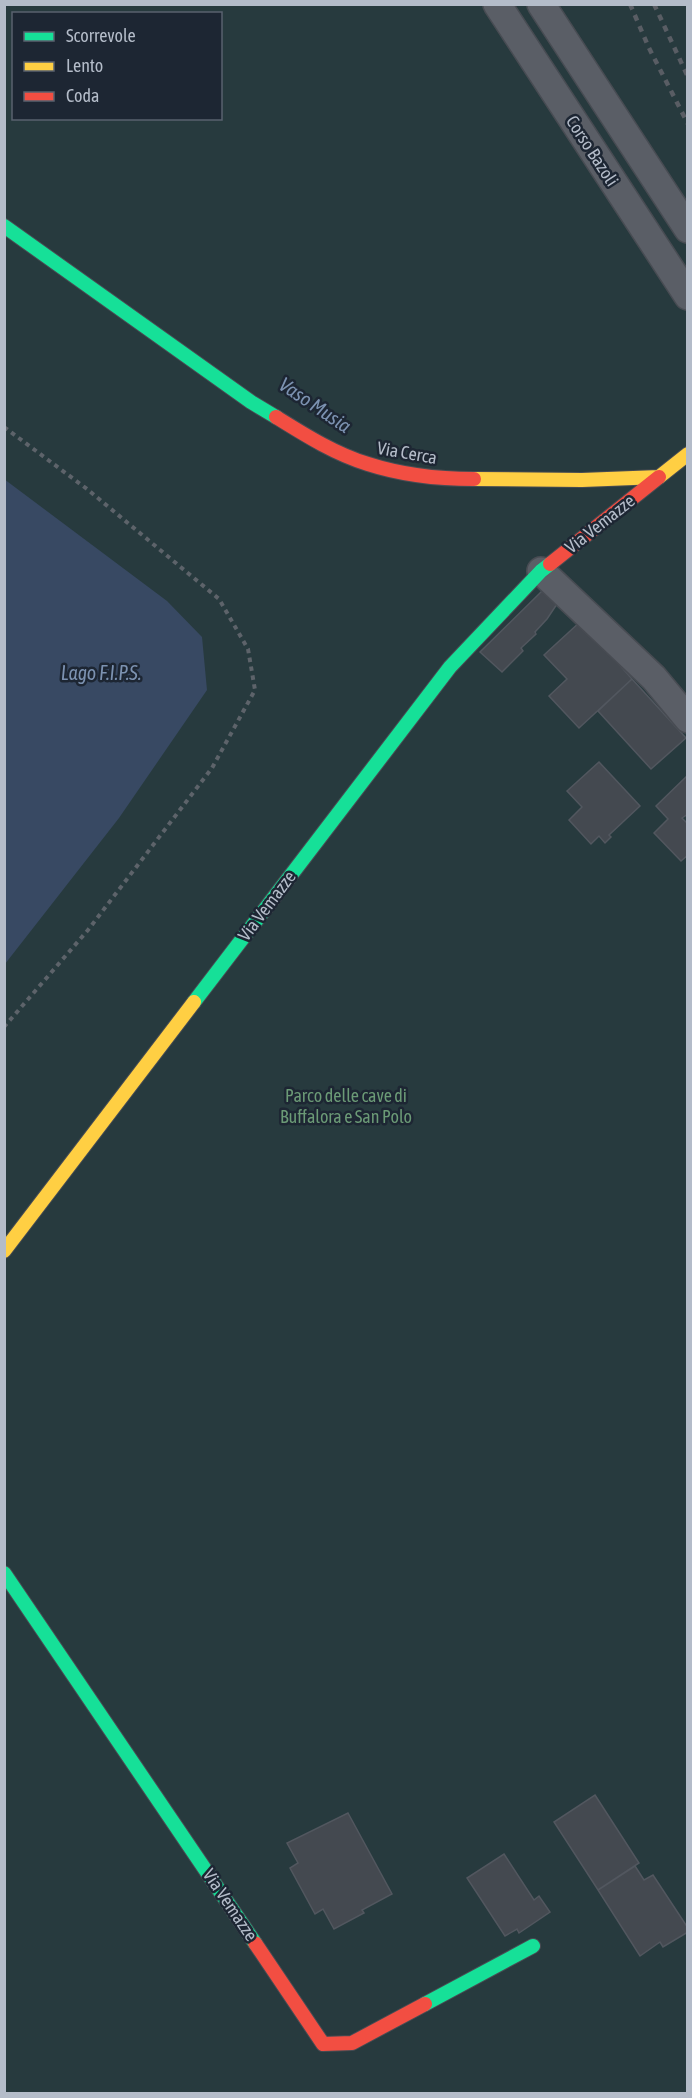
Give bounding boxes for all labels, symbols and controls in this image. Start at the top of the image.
legend [12,12,222,120]
text: Scorrevole [66,25,136,46]
text: Lento [66,55,103,76]
text: Coda [66,85,99,106]
street label: Corso Bazoli [562,112,623,190]
water label: Vaso Musia [275,372,356,437]
street label: Via Cerca [376,437,439,468]
street label: Via Vemazze [561,490,639,557]
water label: Lago F.I.P.S. [61,661,141,684]
street label: Via Vemazze [233,866,300,945]
park label: Parco delle cave di Buffalora e San Polo [280,1085,412,1127]
street label: Via Vemazze [199,1865,262,1945]

